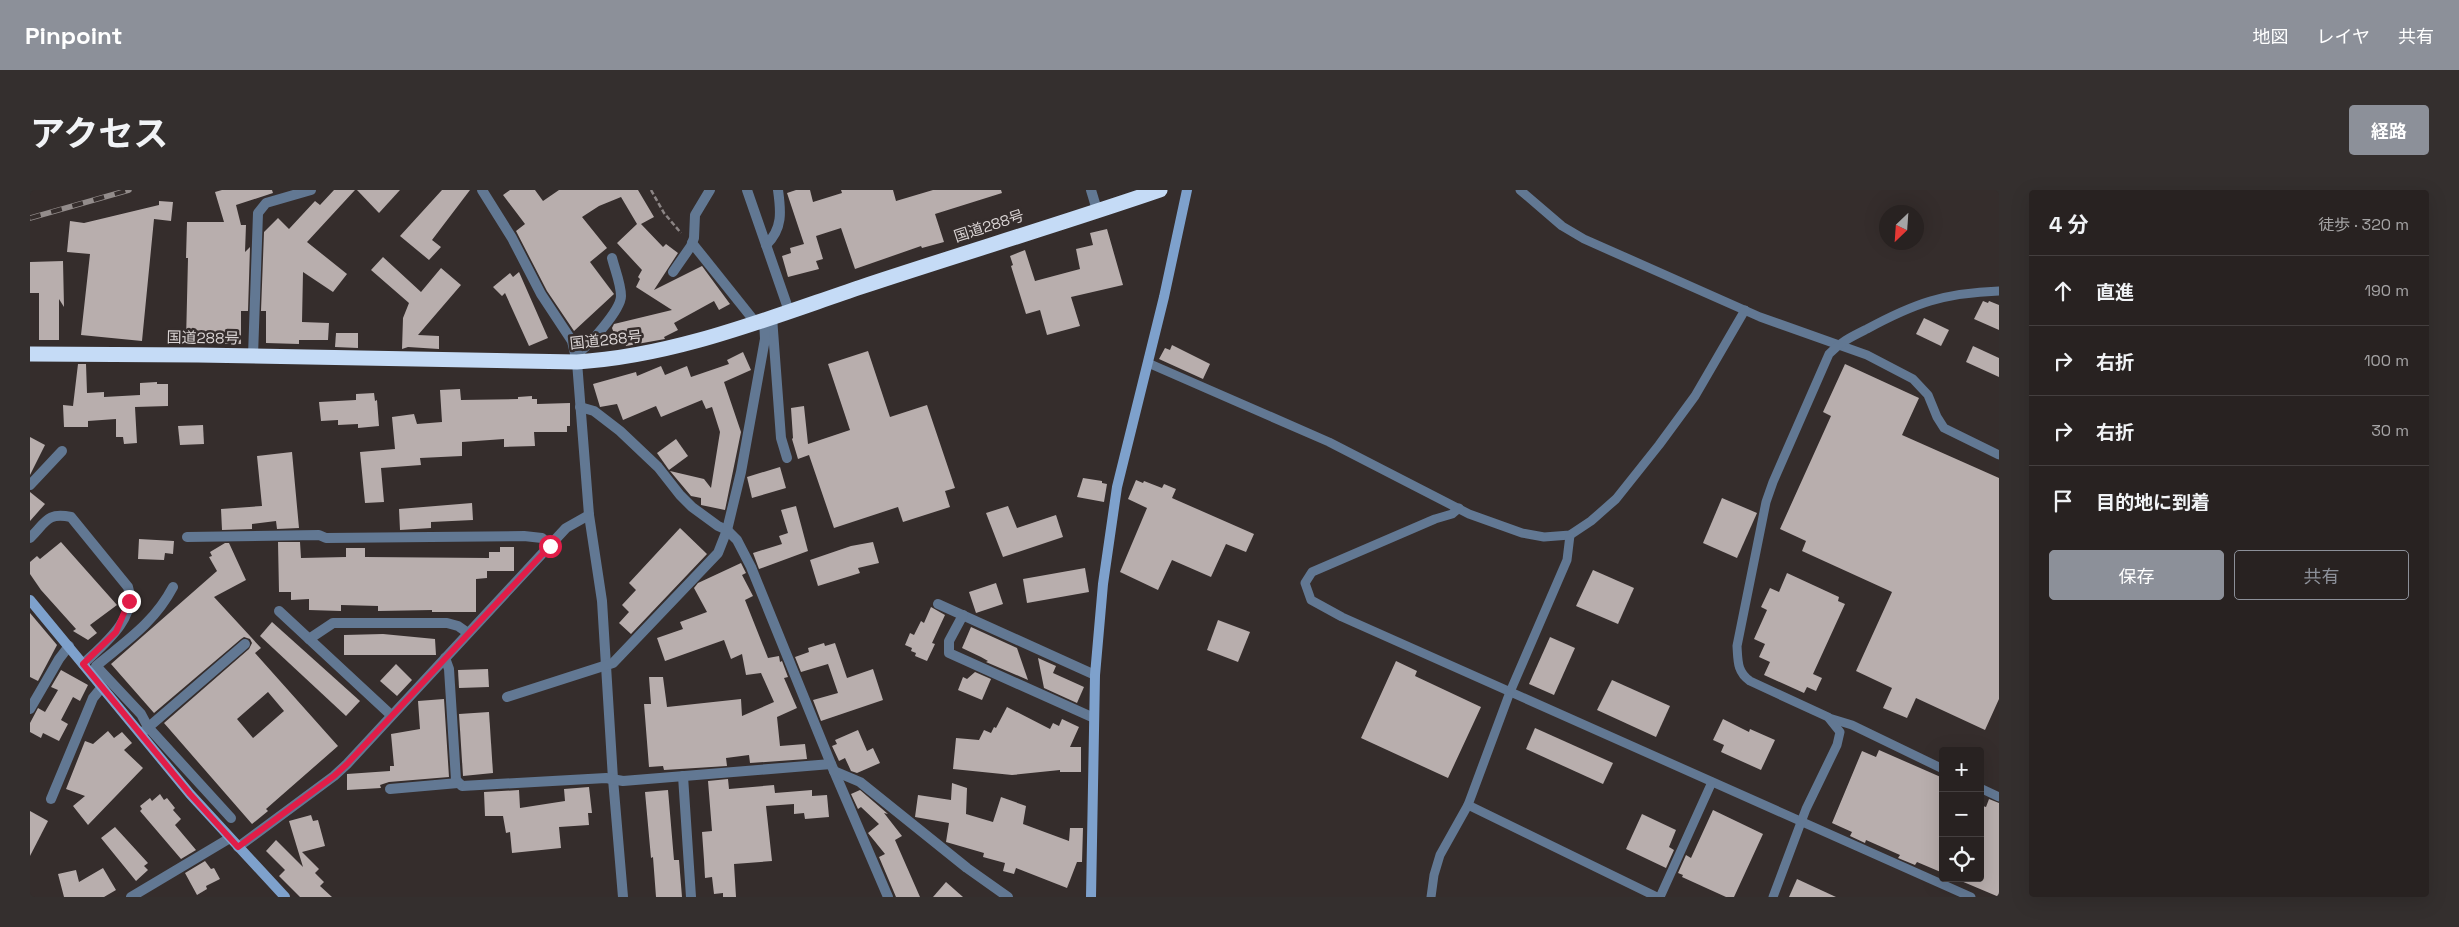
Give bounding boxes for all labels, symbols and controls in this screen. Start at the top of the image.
text: Pinpoint [25,20,122,51]
text: 地図 [2253,25,2289,48]
text: レイヤ [2317,25,2370,48]
text: 共有 [2398,25,2434,48]
button: 経路 [2349,105,2429,155]
text: アクセス [30,112,168,156]
street label: 国道288号 [951,205,1026,246]
north arrow [1879,205,1924,250]
text: 4 分 [2049,211,2089,238]
text: 徒歩 · 320 m [2318,214,2409,235]
icon: ahead [2049,277,2077,305]
text: 直進 [2096,280,2134,305]
text: 190 m [2364,280,2409,301]
street label: 国道288号 [569,326,643,353]
street label: 国道288号 [166,327,240,348]
icon: right [2049,347,2077,375]
text: 右折 [2096,350,2134,375]
text: 100 m [2364,350,2409,371]
icon: right [2049,417,2077,445]
text: 右折 [2096,420,2134,445]
text: 30 m [2371,420,2409,441]
icon: arrive [2049,487,2077,515]
text: 目的地に到着 [2096,490,2210,515]
route start [539,535,562,558]
button: 保存 [2049,550,2224,600]
button: 共有 [2234,550,2409,600]
route end [118,590,141,613]
map controls [1939,747,1984,882]
button: + [1939,747,1984,792]
button: − [1939,792,1984,837]
button: locate [1939,837,1984,882]

